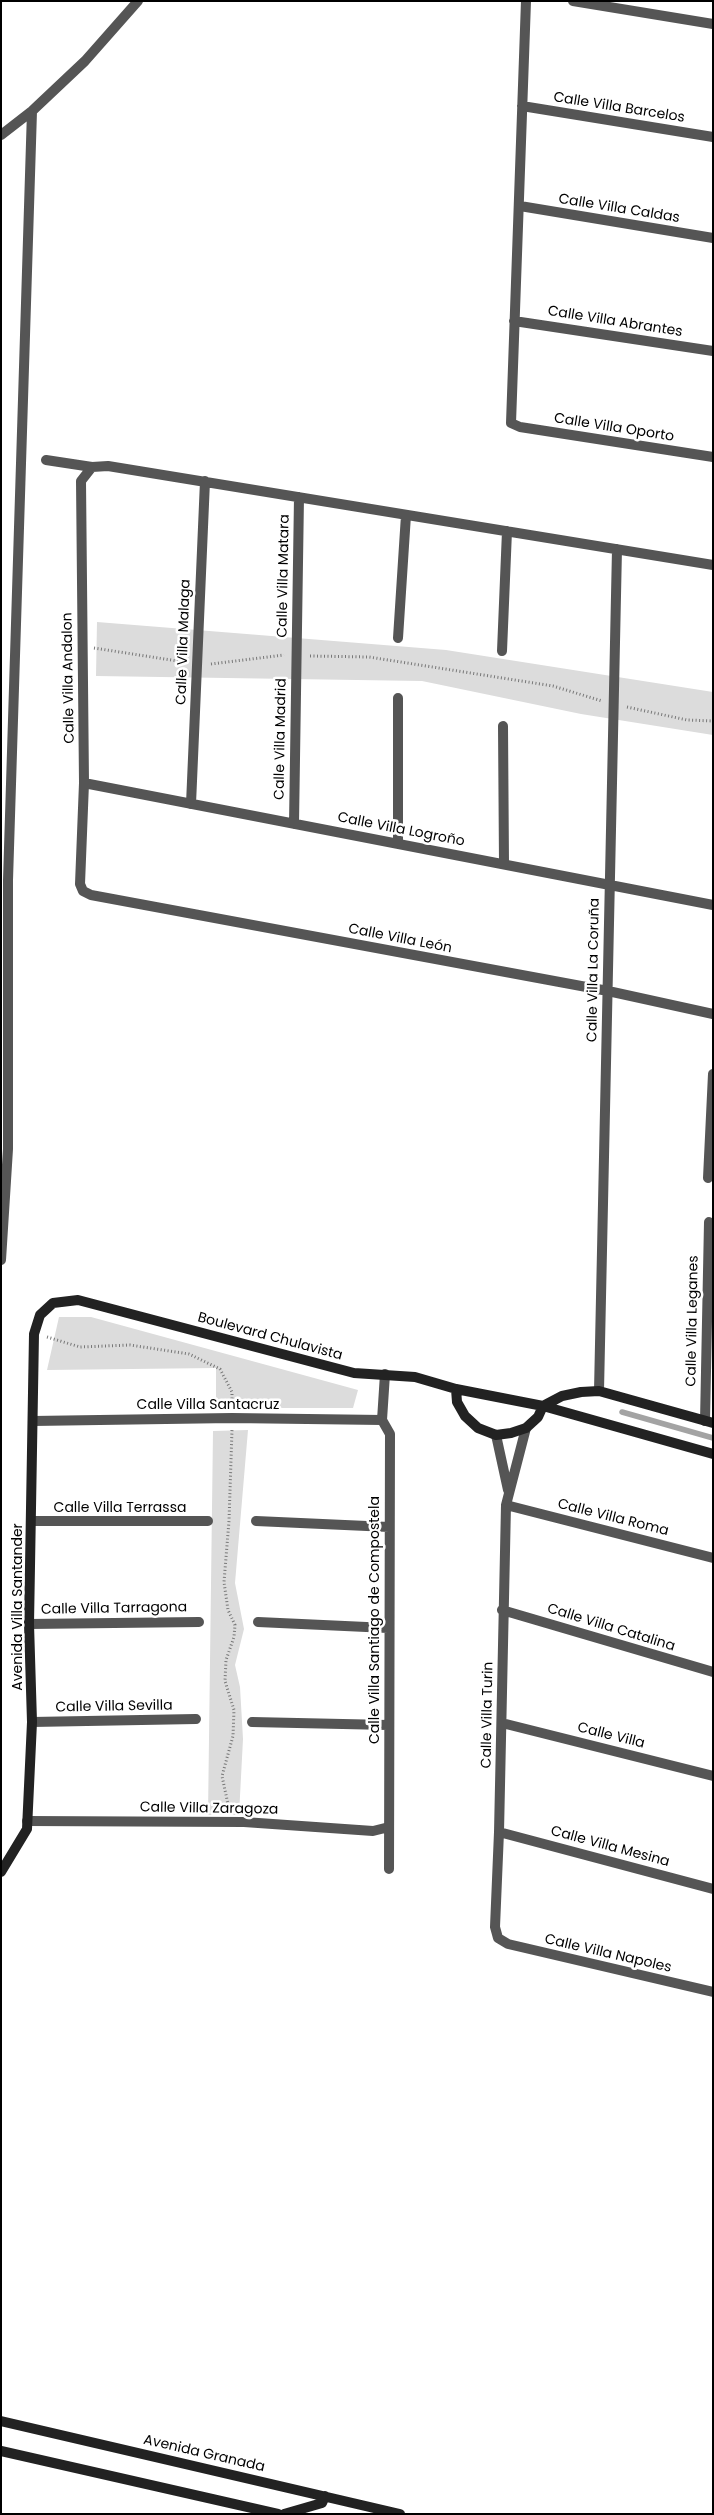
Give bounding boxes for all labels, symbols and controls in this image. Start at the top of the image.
street label: Calle Villa Barcelos [552,89,686,127]
street label: Calle Villa Caldas [557,191,681,227]
street label: Calle Villa Abrantes [546,303,684,341]
street label: Calle Villa Oporto [553,410,675,446]
street label: Calle Villa Matara [275,514,293,638]
street label: Calle Villa Malaga [173,579,195,705]
street label: Calle Villa Andalon [59,612,79,744]
street label: Calle Villa Madrid [272,678,290,800]
street label: Calle Villa Logroño [336,809,466,851]
street label: Calle Villa La Coruña [584,898,604,1042]
street label: Calle Villa León [347,921,453,957]
street label: Calle Villa Leganes [683,1255,703,1387]
street label: Boulevard Chulavista [196,1310,344,1364]
street label: Calle Villa Santacruz [137,1397,279,1413]
street label: Calle Villa Santiago de Compostela [367,1496,383,1744]
street label: Calle Villa Roma [556,1496,670,1540]
street label: Calle Villa Terrassa [54,1500,186,1516]
street label: Avenida Villa Santander [10,1523,26,1691]
street label: Calle Villa Tarragona [41,1599,187,1619]
street label: Calle Villa Catalina [545,1601,677,1655]
street label: Calle Villa Turin [479,1661,497,1769]
street label: Calle Villa Sevilla [55,1698,173,1716]
street label: Calle Villa [576,1720,646,1752]
street label: Calle Villa Zaragoza [140,1799,278,1819]
street label: Calle Villa Mesina [549,1823,671,1871]
street label: Calle Villa Napoles [543,1931,673,1977]
street label: Avenida Granada [142,2432,266,2476]

